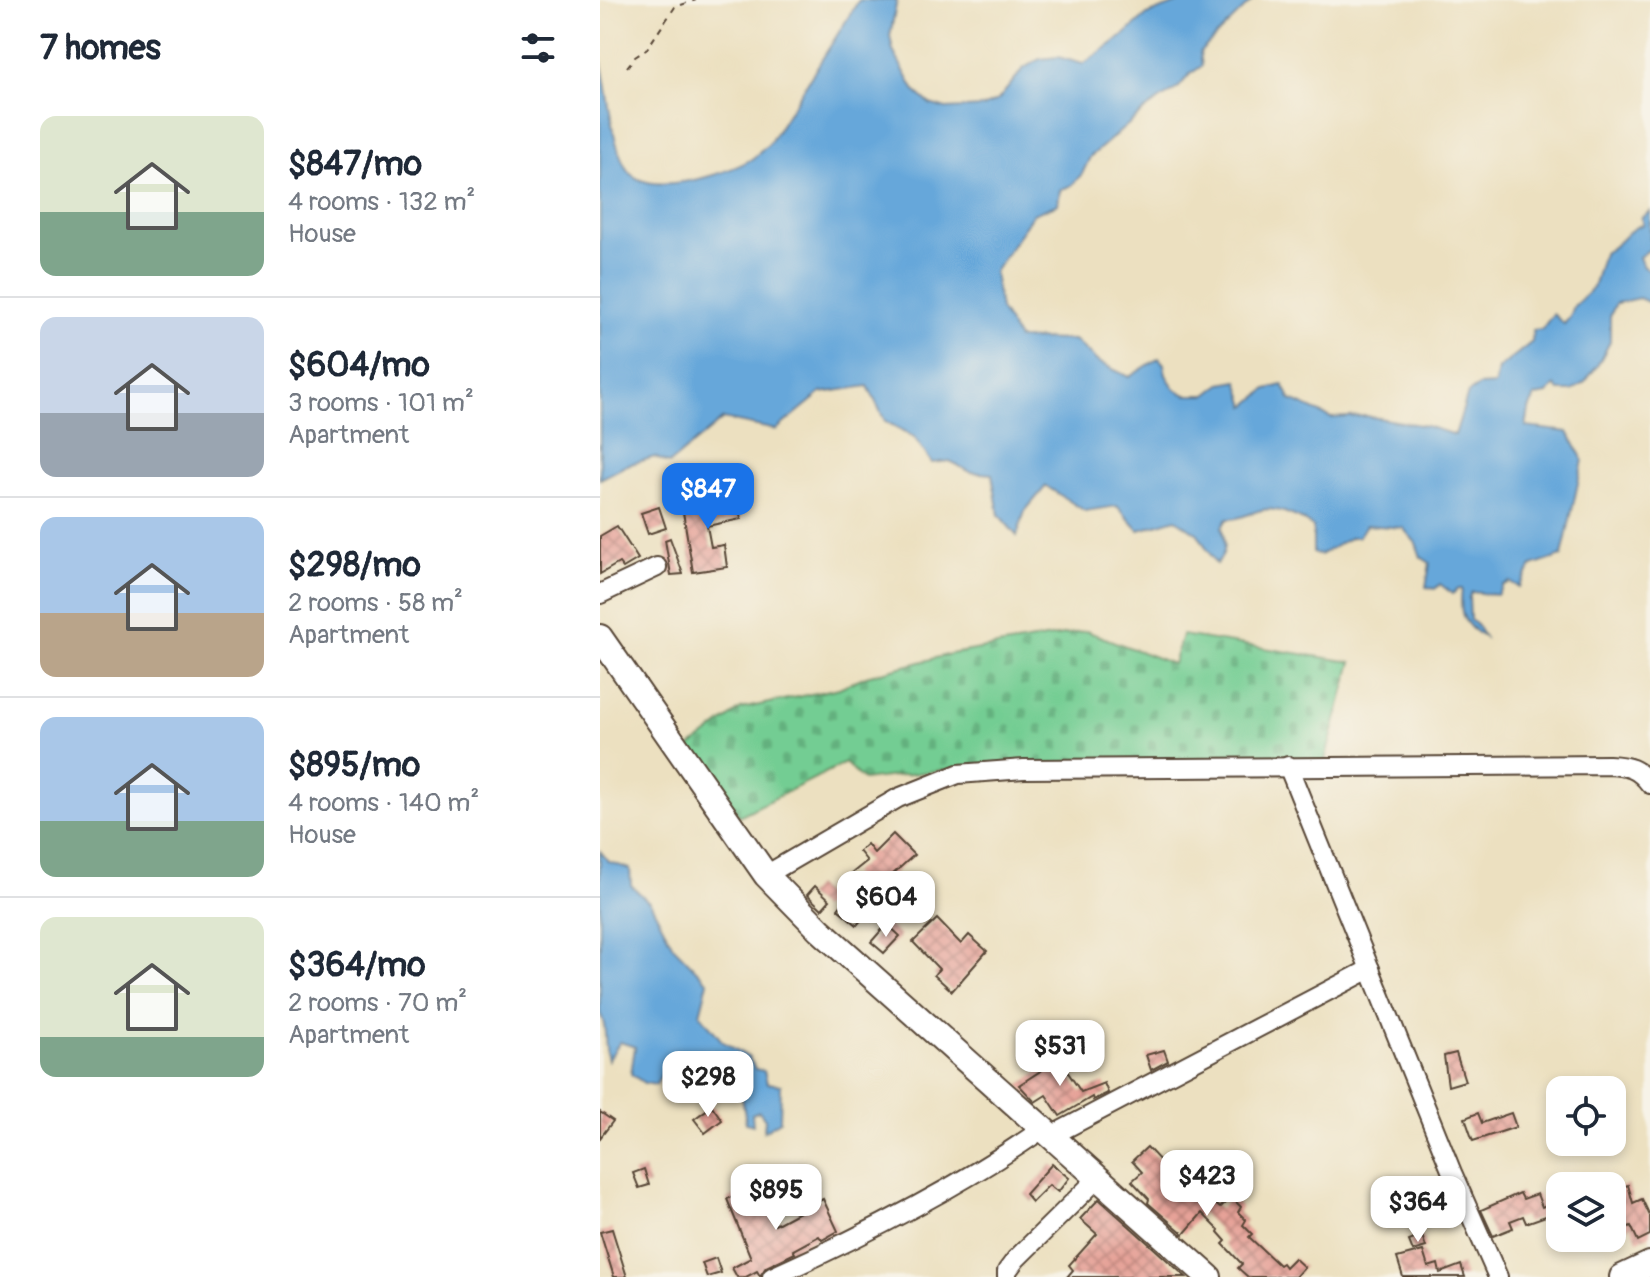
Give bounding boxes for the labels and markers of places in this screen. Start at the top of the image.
pin: $847 [661,463,755,531]
pin: $604 [839,871,933,939]
pin: $531 [1013,1020,1107,1088]
pin: $298 [661,1051,755,1119]
pin: $423 [1160,1150,1254,1218]
pin: $895 [729,1164,823,1232]
pin: $364 [1371,1176,1465,1244]

